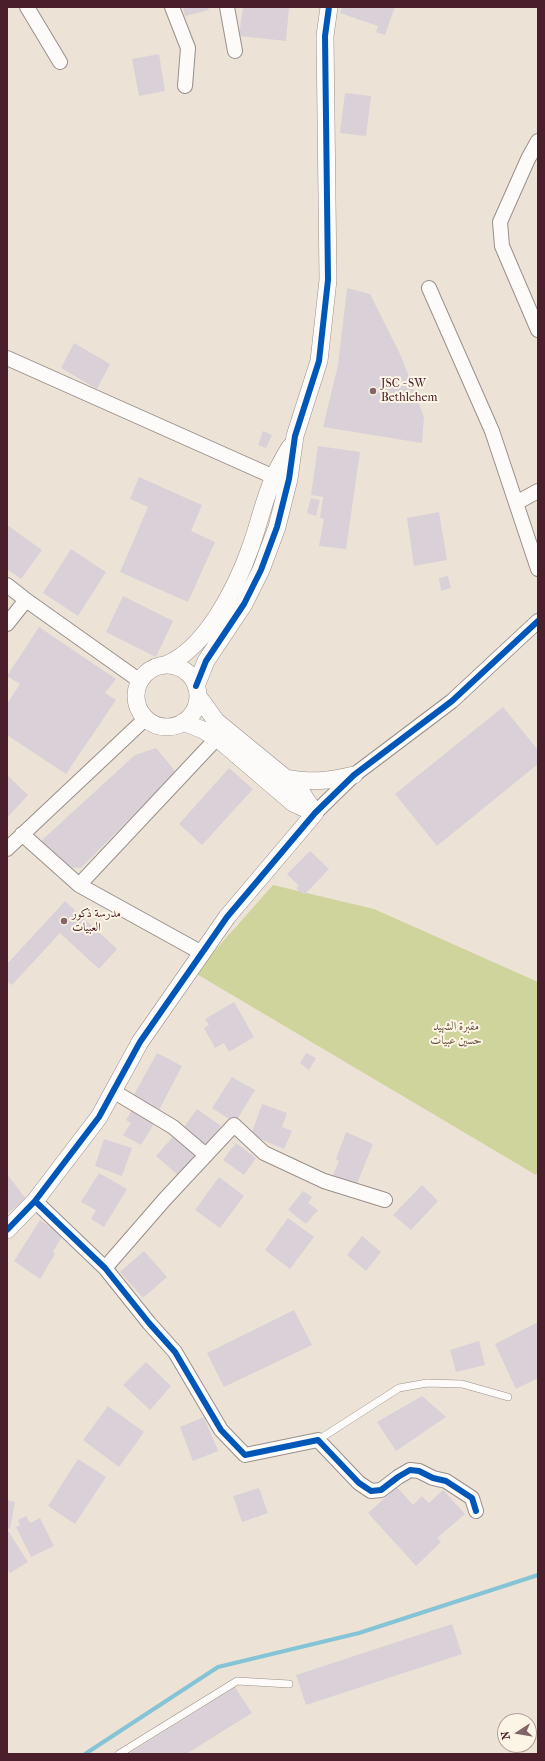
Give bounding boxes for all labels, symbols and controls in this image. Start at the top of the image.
place label: JSC - SW Bethlehem [381,377,437,405]
marker: JSC - SW Bethlehem [368,386,378,396]
place label: مدرسة ذكور العبيات [72,907,121,935]
marker: مدرسة ذكور العبيات [59,916,69,926]
park label: مقبرة الشهيد حسين عبيات [430,1020,482,1048]
north arrow [497,1713,537,1753]
text: N [499,1730,513,1741]

